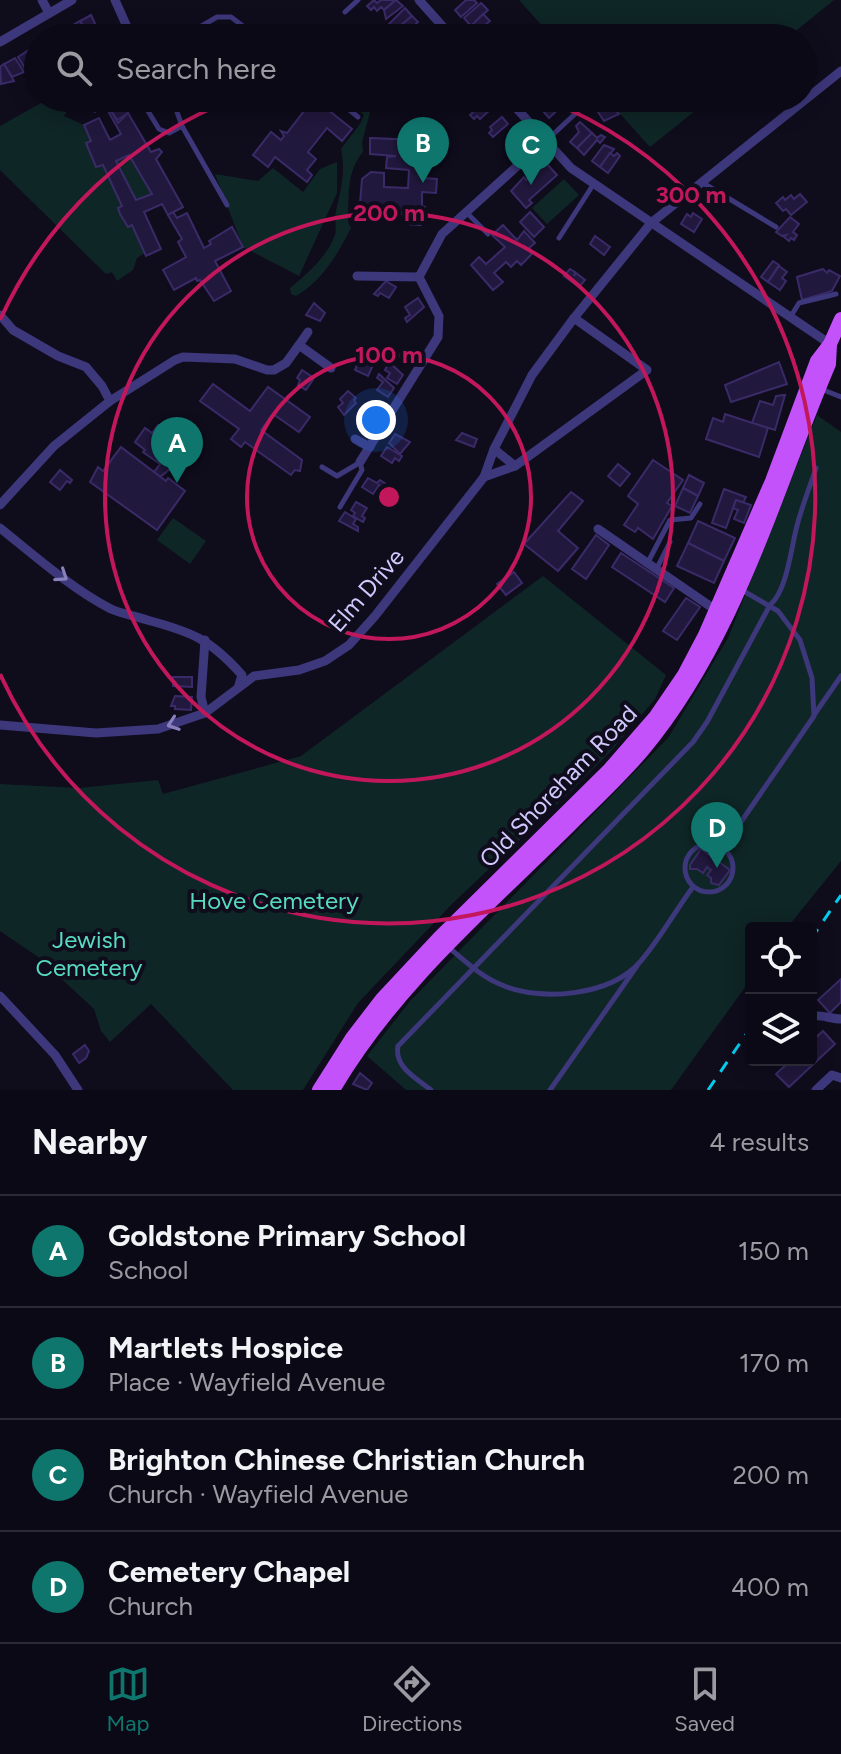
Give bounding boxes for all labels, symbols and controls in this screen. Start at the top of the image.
search box [24,24,817,112]
icon: search [52,46,96,90]
text: Search here [116,50,276,87]
pin: B [397,117,449,183]
pin: C [505,119,557,185]
text: 300 m [655,180,727,209]
text: 200 m [353,198,425,227]
text: 100 m [355,340,423,369]
your location [356,400,396,440]
pin: A [151,417,203,483]
centre of rings [375,483,403,511]
street label: Elm Drive [322,542,410,638]
one-way arrow [53,566,67,581]
street label: Old Shoreham Road [473,699,643,873]
one-way arrow [167,714,181,731]
pin: D [691,802,743,868]
park label: Hove Cemetery [189,886,359,915]
map controls [745,922,817,1066]
button: locate [745,922,817,994]
park label: Jewish Cemetery [36,925,143,982]
button: layers [745,994,817,1066]
text: Nearby [32,1122,147,1163]
text: 4 results [709,1126,809,1158]
text: Goldstone Primary School [108,1217,466,1254]
text: A [49,1235,67,1267]
text: 150 m [738,1235,809,1267]
text: School [108,1254,188,1286]
text: Martlets Hospice [108,1329,343,1366]
text: B [50,1347,66,1379]
text: 170 m [739,1347,809,1379]
text: Place · Wayfield Avenue [108,1366,386,1398]
text: Brighton Chinese Christian Church [108,1441,585,1478]
text: C [49,1459,67,1491]
text: 200 m [733,1459,809,1491]
text: Church · Wayfield Avenue [108,1478,408,1510]
text: Cemetery Chapel [108,1553,350,1590]
text: D [49,1571,67,1603]
text: 400 m [731,1571,809,1603]
text: Church [108,1590,193,1622]
tab: Map [106,1662,150,1737]
tab: Directions [362,1662,462,1737]
tab: Saved [674,1662,735,1737]

